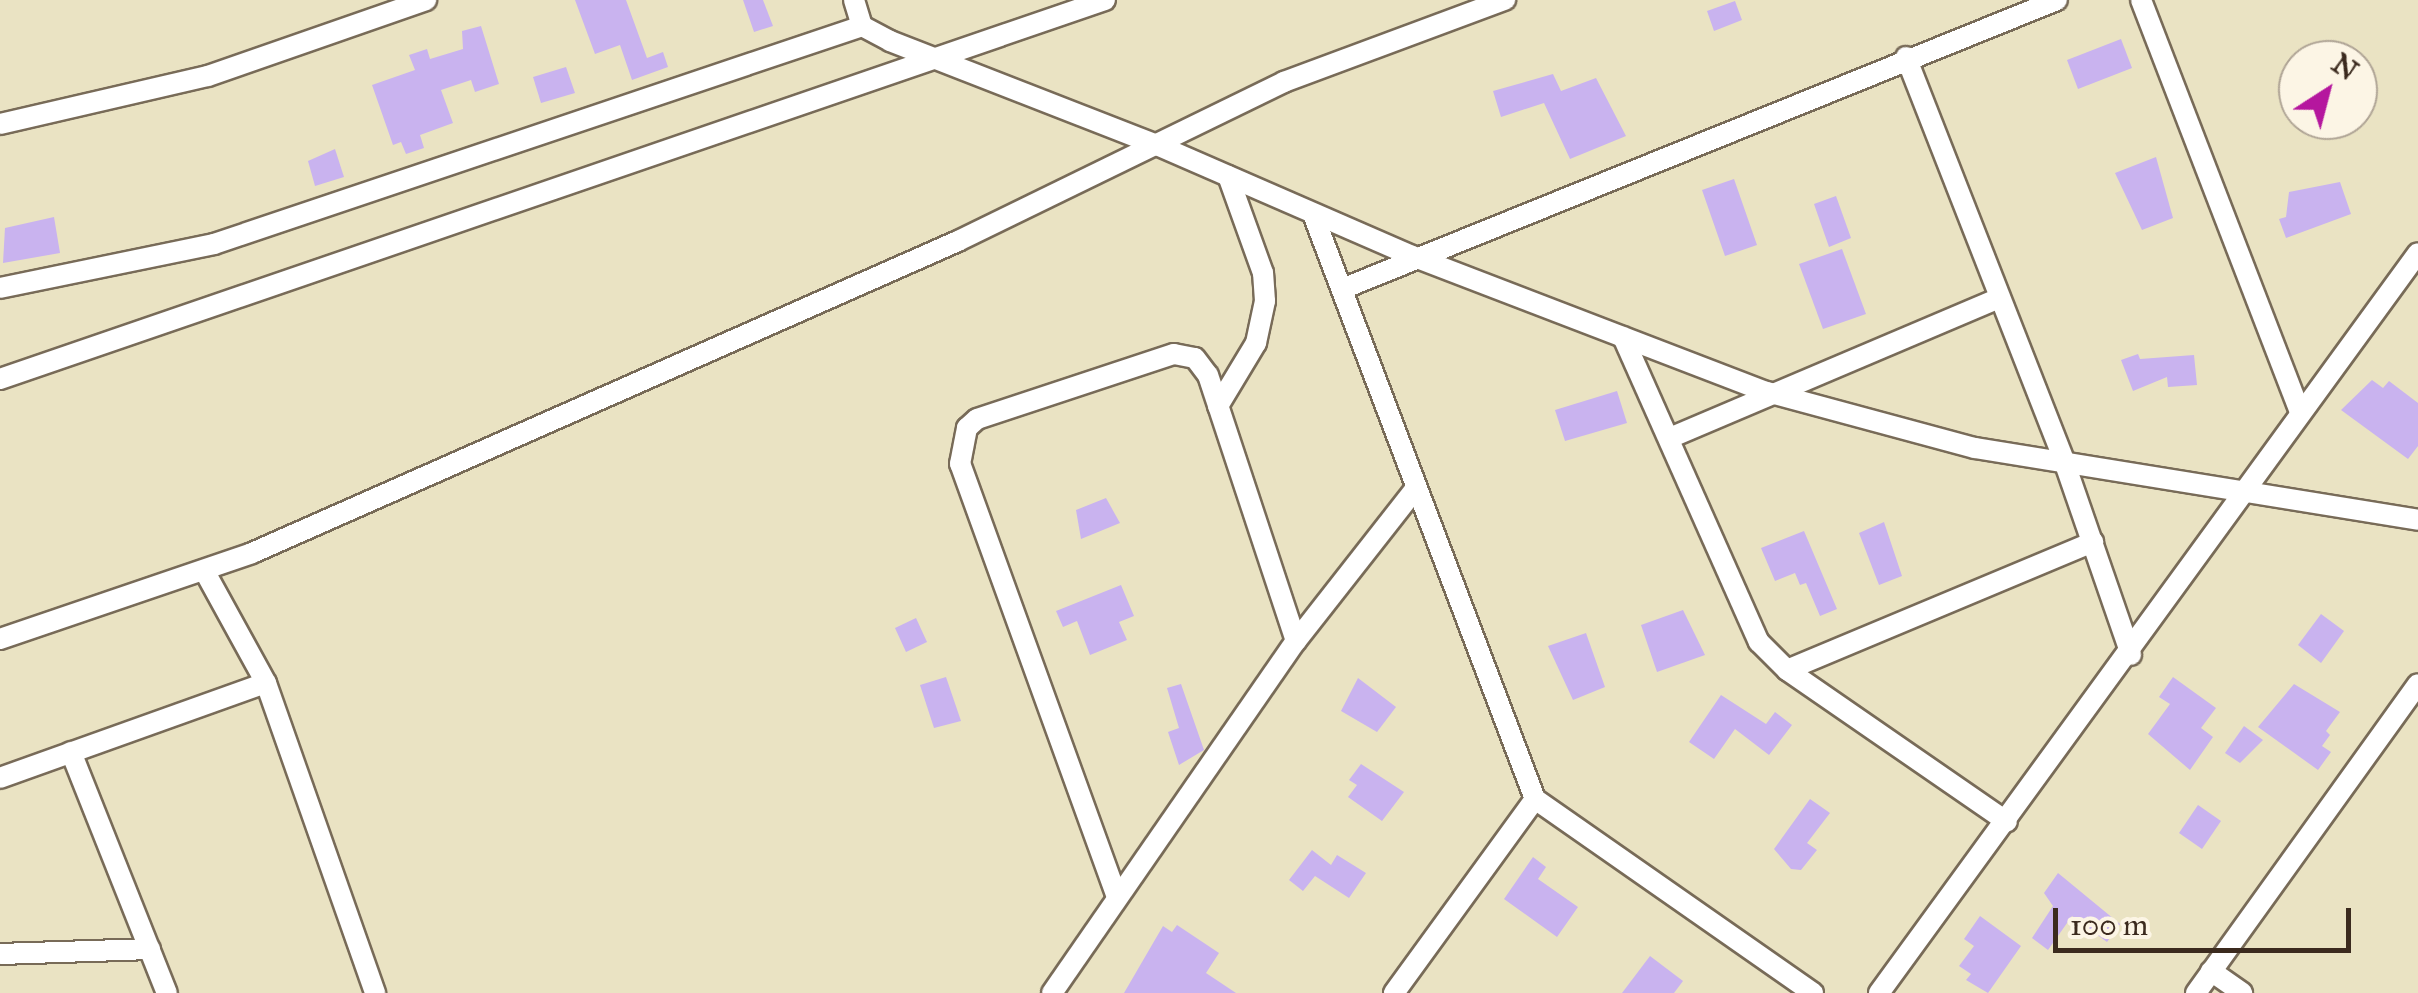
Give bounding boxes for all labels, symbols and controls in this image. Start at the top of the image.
north arrow [2278,40,2378,140]
text: N [2325,46,2365,88]
scale bar [2058,888,2356,950]
text: 100 m [2070,907,2148,943]

